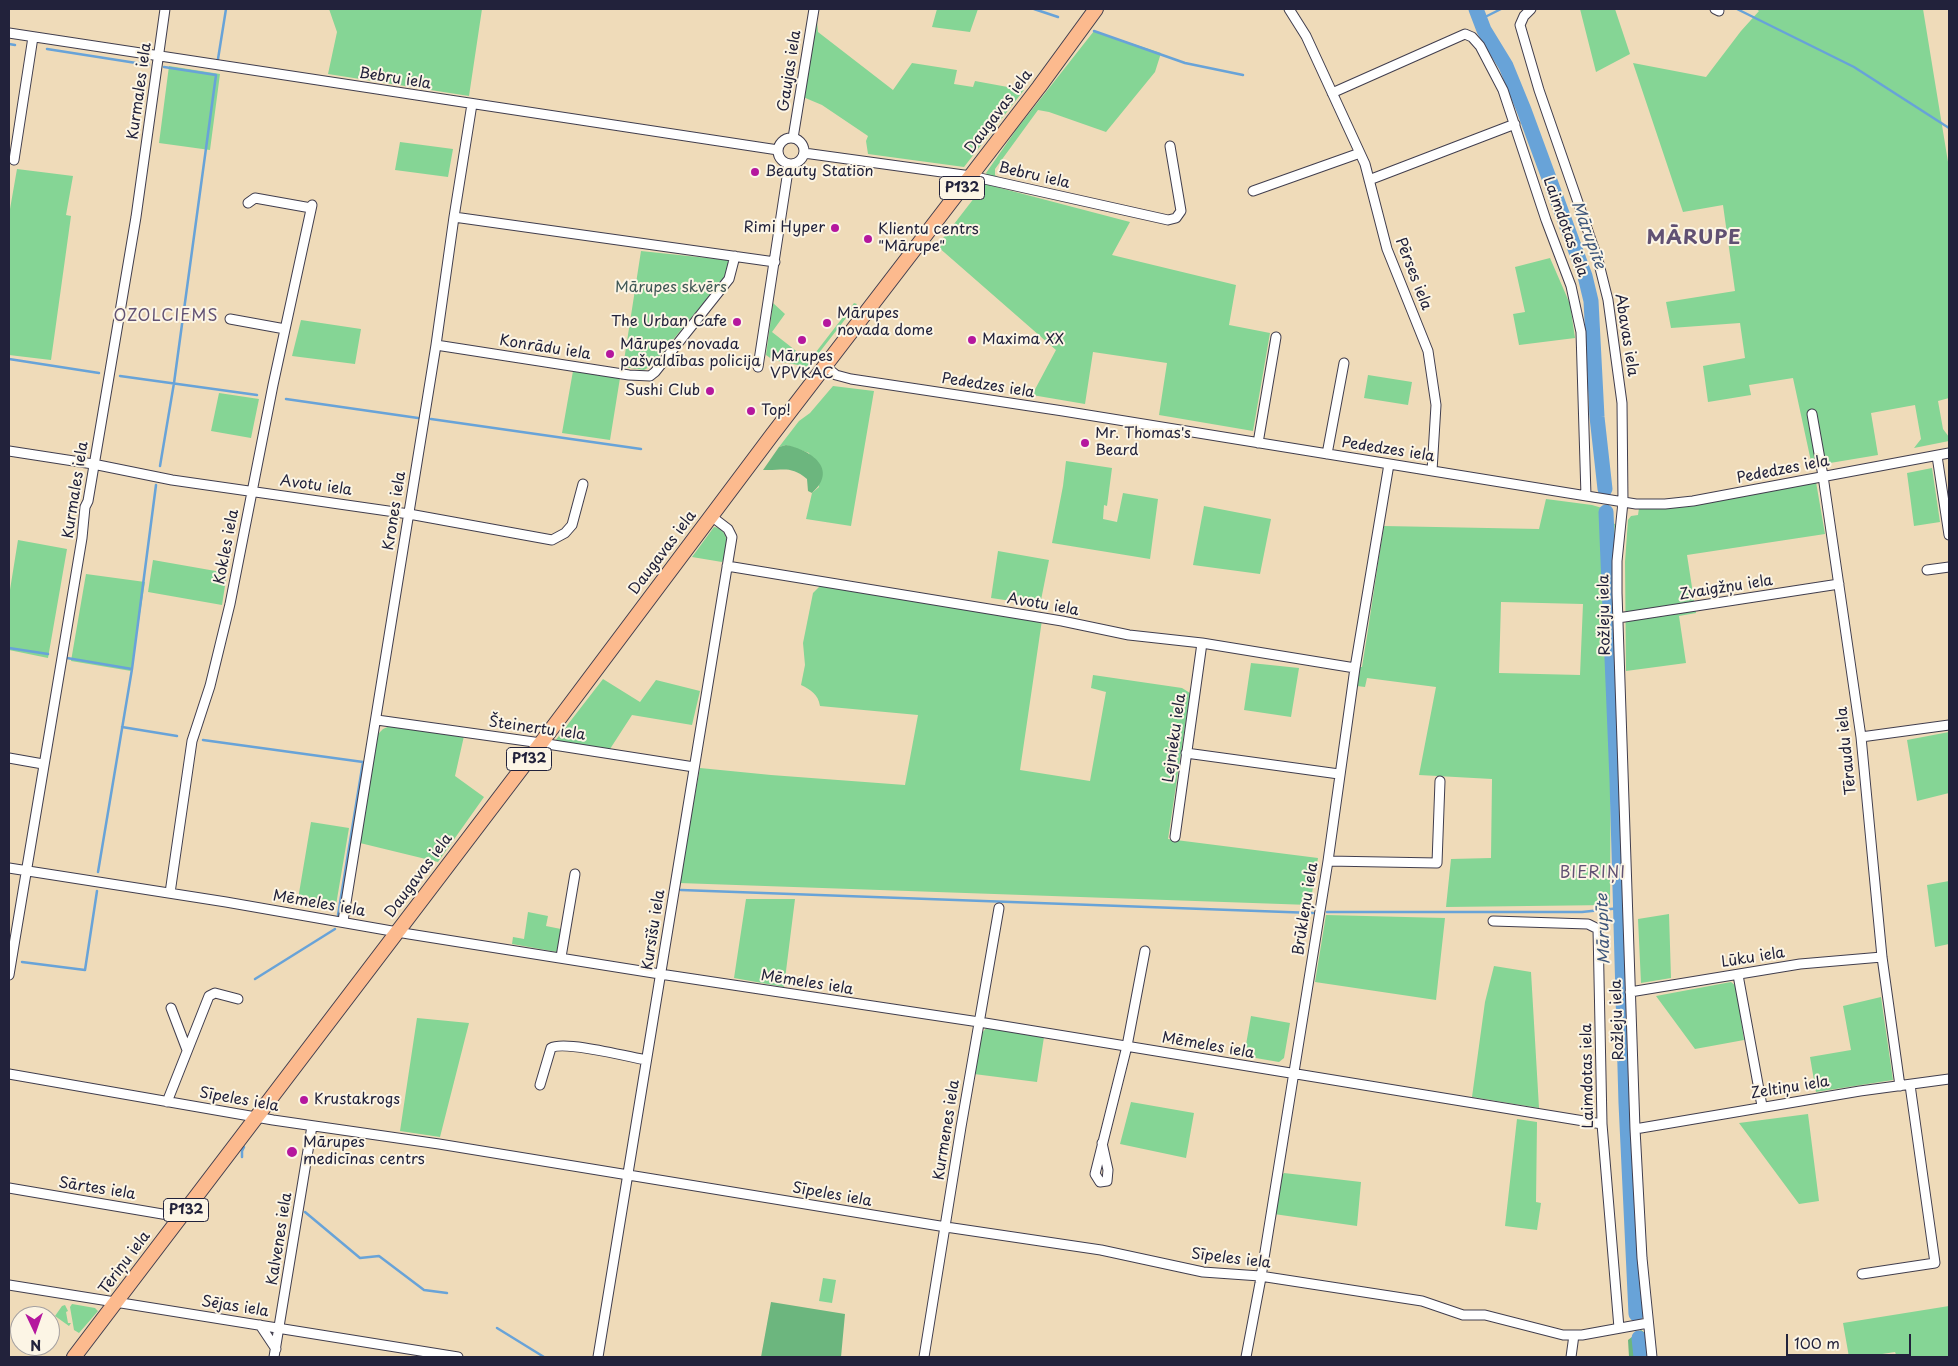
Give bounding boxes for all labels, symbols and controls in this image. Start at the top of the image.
street label: Gaujas iela [775,29,805,113]
street label: Kurmales iela [124,41,156,141]
street label: Bebru iela [358,64,432,94]
street label: Daugavas iela [962,66,1036,158]
street label: Bebru iela [997,159,1071,193]
place label: Beauty Station [765,163,874,181]
marker: Beauty Station [749,166,761,178]
street label: Laimdotas iela [1539,175,1591,279]
road number: P132 [940,177,984,200]
water label: Mārupīte [1567,199,1609,271]
place label: Rimi Hyper [744,219,825,237]
place label: Klientu centrs "Mārupe" [878,221,979,256]
marker: Rimi Hyper [829,222,841,234]
district label: MĀRUPE [1646,226,1742,250]
marker: Klientu centrs "Mārupe" [862,233,874,245]
street label: Pērses iela [1391,235,1435,313]
park label: Mārupes skvērs [615,279,727,297]
street label: Abavas iela [1611,292,1641,378]
place label: Mārupes novada dome [837,305,933,340]
district label: OZOLCIEMS [113,307,219,327]
place label: The Urban Cafe [611,313,727,331]
marker: The Urban Cafe [731,316,743,328]
marker: Mārupes novada dome [821,317,833,329]
place label: Maxima XX [982,331,1064,349]
street label: Konrādu iela [498,332,592,364]
marker: Mārupes VPVKAC [796,334,808,346]
marker: Maxima XX [966,334,978,346]
place label: Mārupes novada pašvaldības policija [620,336,761,371]
marker: Mārupes novada pašvaldības policija [604,348,616,360]
place label: Mārupes VPVKAC [770,348,834,383]
street label: Pededzes iela [940,370,1036,402]
place label: Sushi Club [625,382,700,400]
marker: Sushi Club [704,385,716,397]
place label: Top! [761,402,791,420]
marker: Top! [745,405,757,417]
place label: Mr. Thomas's Beard [1095,425,1191,460]
street label: Pededzes iela [1340,434,1436,466]
marker: Mr. Thomas's Beard [1079,437,1091,449]
street label: Kurmales iela [59,440,93,540]
street label: Pededzes iela [1735,452,1831,488]
street label: Krones iela [380,470,410,552]
street label: Avotu iela [279,472,353,500]
street label: Daugavas iela [626,507,700,599]
street label: Kokles iela [211,508,243,586]
street label: Zvaigžņu iela [1678,572,1774,604]
street label: Rožleju iela [1595,574,1615,656]
street label: Avotu iela [1006,590,1080,620]
street label: Lejnieku iela [1160,692,1190,784]
street label: Tēraudu iela [1833,706,1861,796]
street label: Šteinertu iela [488,713,586,745]
road number: P132 [506,748,552,771]
street label: Daugavas iela [382,830,456,922]
street label: Brūkleņu iela [1290,861,1322,957]
district label: BIERIŅI [1560,864,1626,884]
street label: Mēmeles iela [271,887,367,921]
street label: Kursīšu iela [639,888,669,972]
water label: Mārupīte [1593,893,1615,965]
street label: Lūku iela [1720,944,1786,972]
street label: Mēmeles iela [759,967,855,999]
street label: Rožleju iela [1608,979,1628,1061]
street label: Laimdotas iela [1578,1023,1598,1129]
street label: Mēmeles iela [1160,1029,1256,1063]
street label: Zeltiņu iela [1749,1073,1831,1103]
street label: Kurmenes iela [930,1079,964,1181]
street label: Sīpeles iela [198,1084,280,1116]
place label: Krustakrogs [314,1091,400,1109]
marker: Krustakrogs [298,1094,310,1106]
place label: Mārupes medicīnas centrs [303,1134,425,1169]
marker: Mārupes medicīnas centrs [285,1145,299,1159]
street label: Sārtes iela [57,1174,137,1204]
street label: Sīpeles iela [791,1179,873,1211]
street label: Kalvenes iela [264,1191,296,1287]
road number: P132 [164,1198,208,1222]
street label: Tēriņu iela [95,1228,155,1298]
street label: Sīpeles iela [1190,1245,1272,1273]
street label: Sējas iela [200,1293,270,1321]
north arrow [10,1306,60,1356]
scale bar [1788,1324,1913,1356]
text: 100 m [1794,1331,1840,1354]
text: N [30,1335,42,1356]

